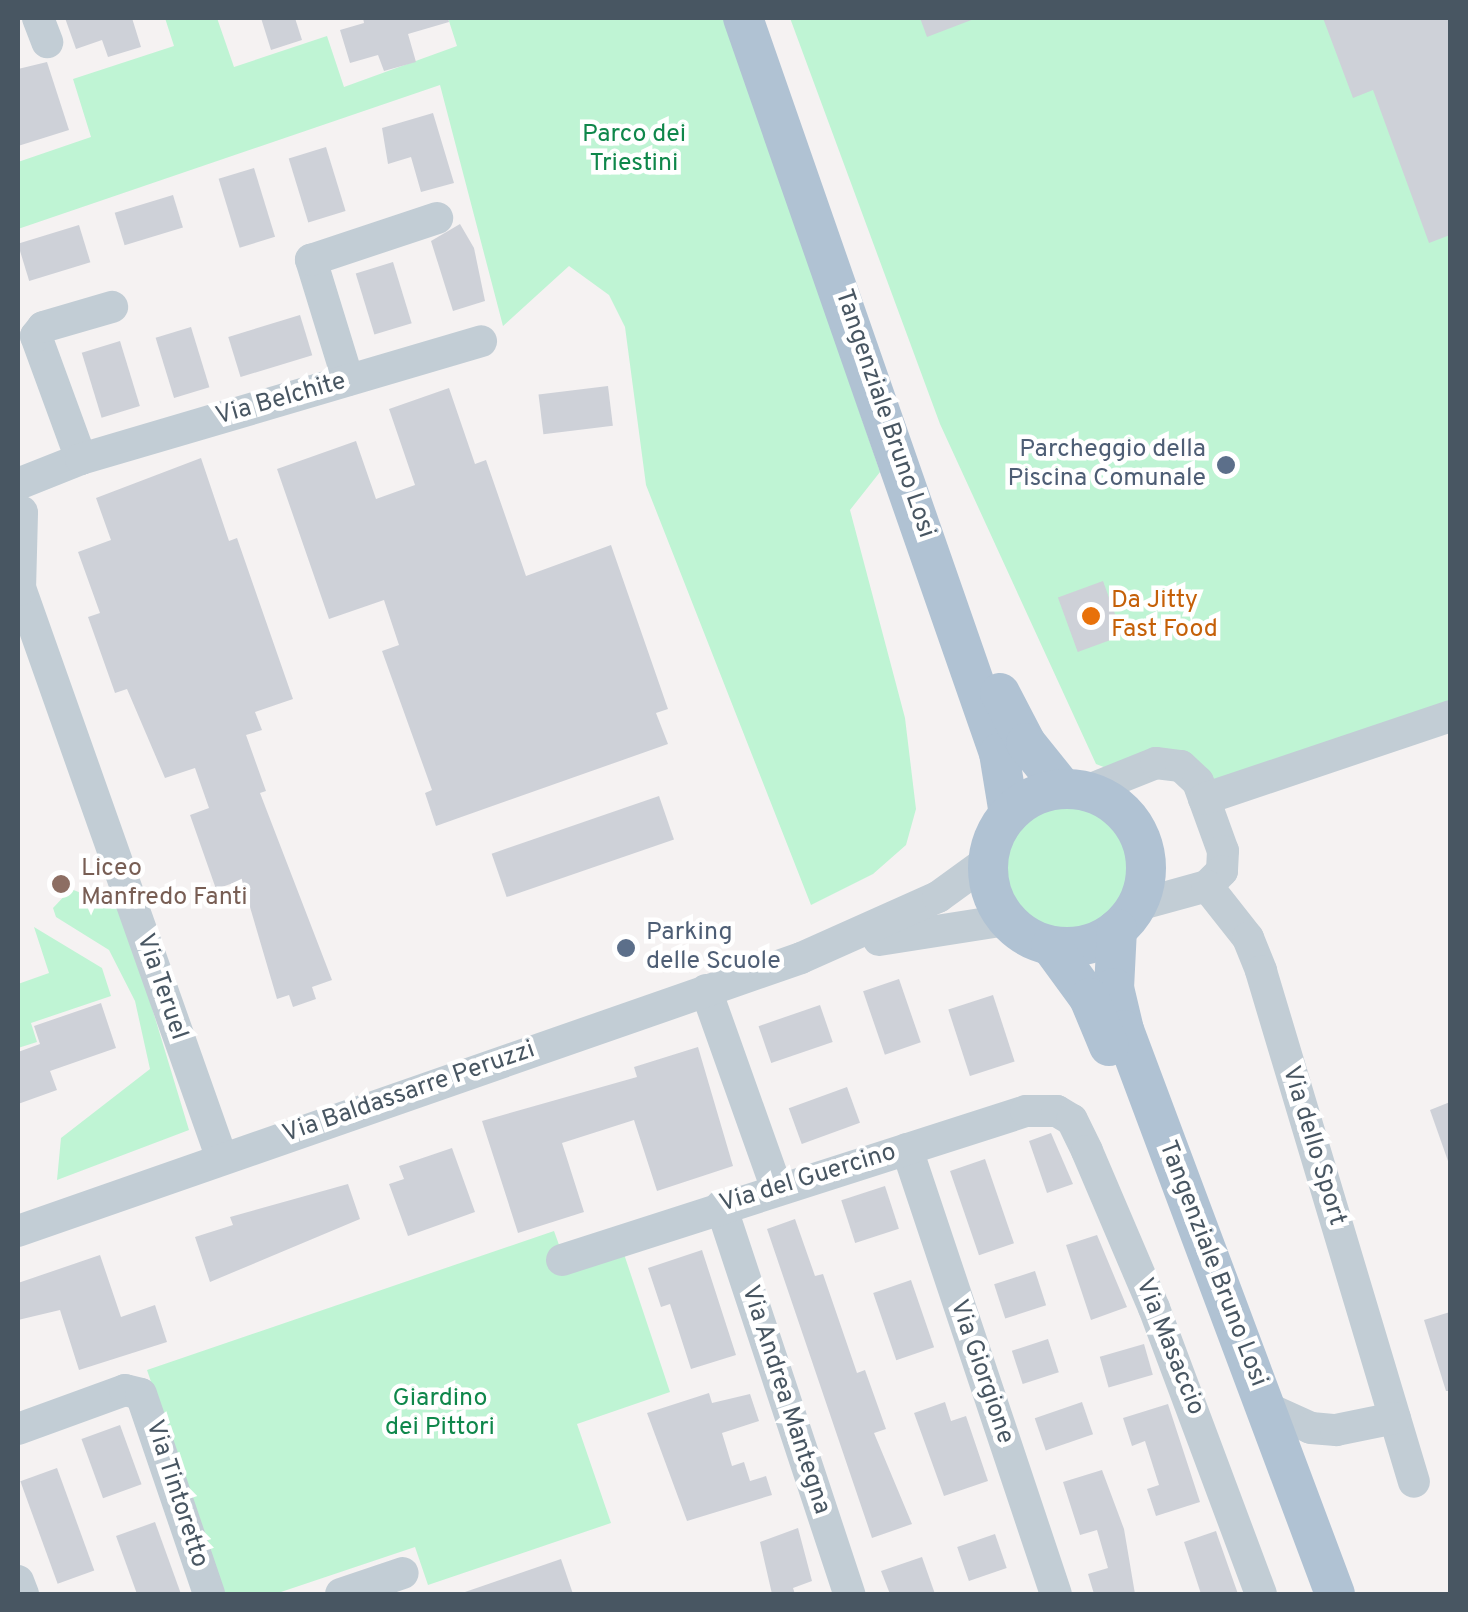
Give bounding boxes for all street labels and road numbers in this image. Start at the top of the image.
street label: Tangenziale Bruno Losi [827,286,941,542]
street label: Via Belchite [213,367,349,433]
street label: Via Teruel [129,930,193,1044]
street label: Via Baldassarre Peruzzi [279,1036,539,1150]
street label: Via dello Sport [1275,1063,1351,1229]
street label: Tangenziale Bruno Losi [1151,1137,1273,1391]
street label: Via del Guercino [716,1138,900,1220]
street label: Via Masaccio [1128,1274,1210,1420]
street label: Via Andrea Mantegna [734,1281,836,1519]
street label: Via Giorgione [942,1296,1020,1448]
street label: Via Tintoretto [138,1416,214,1572]

